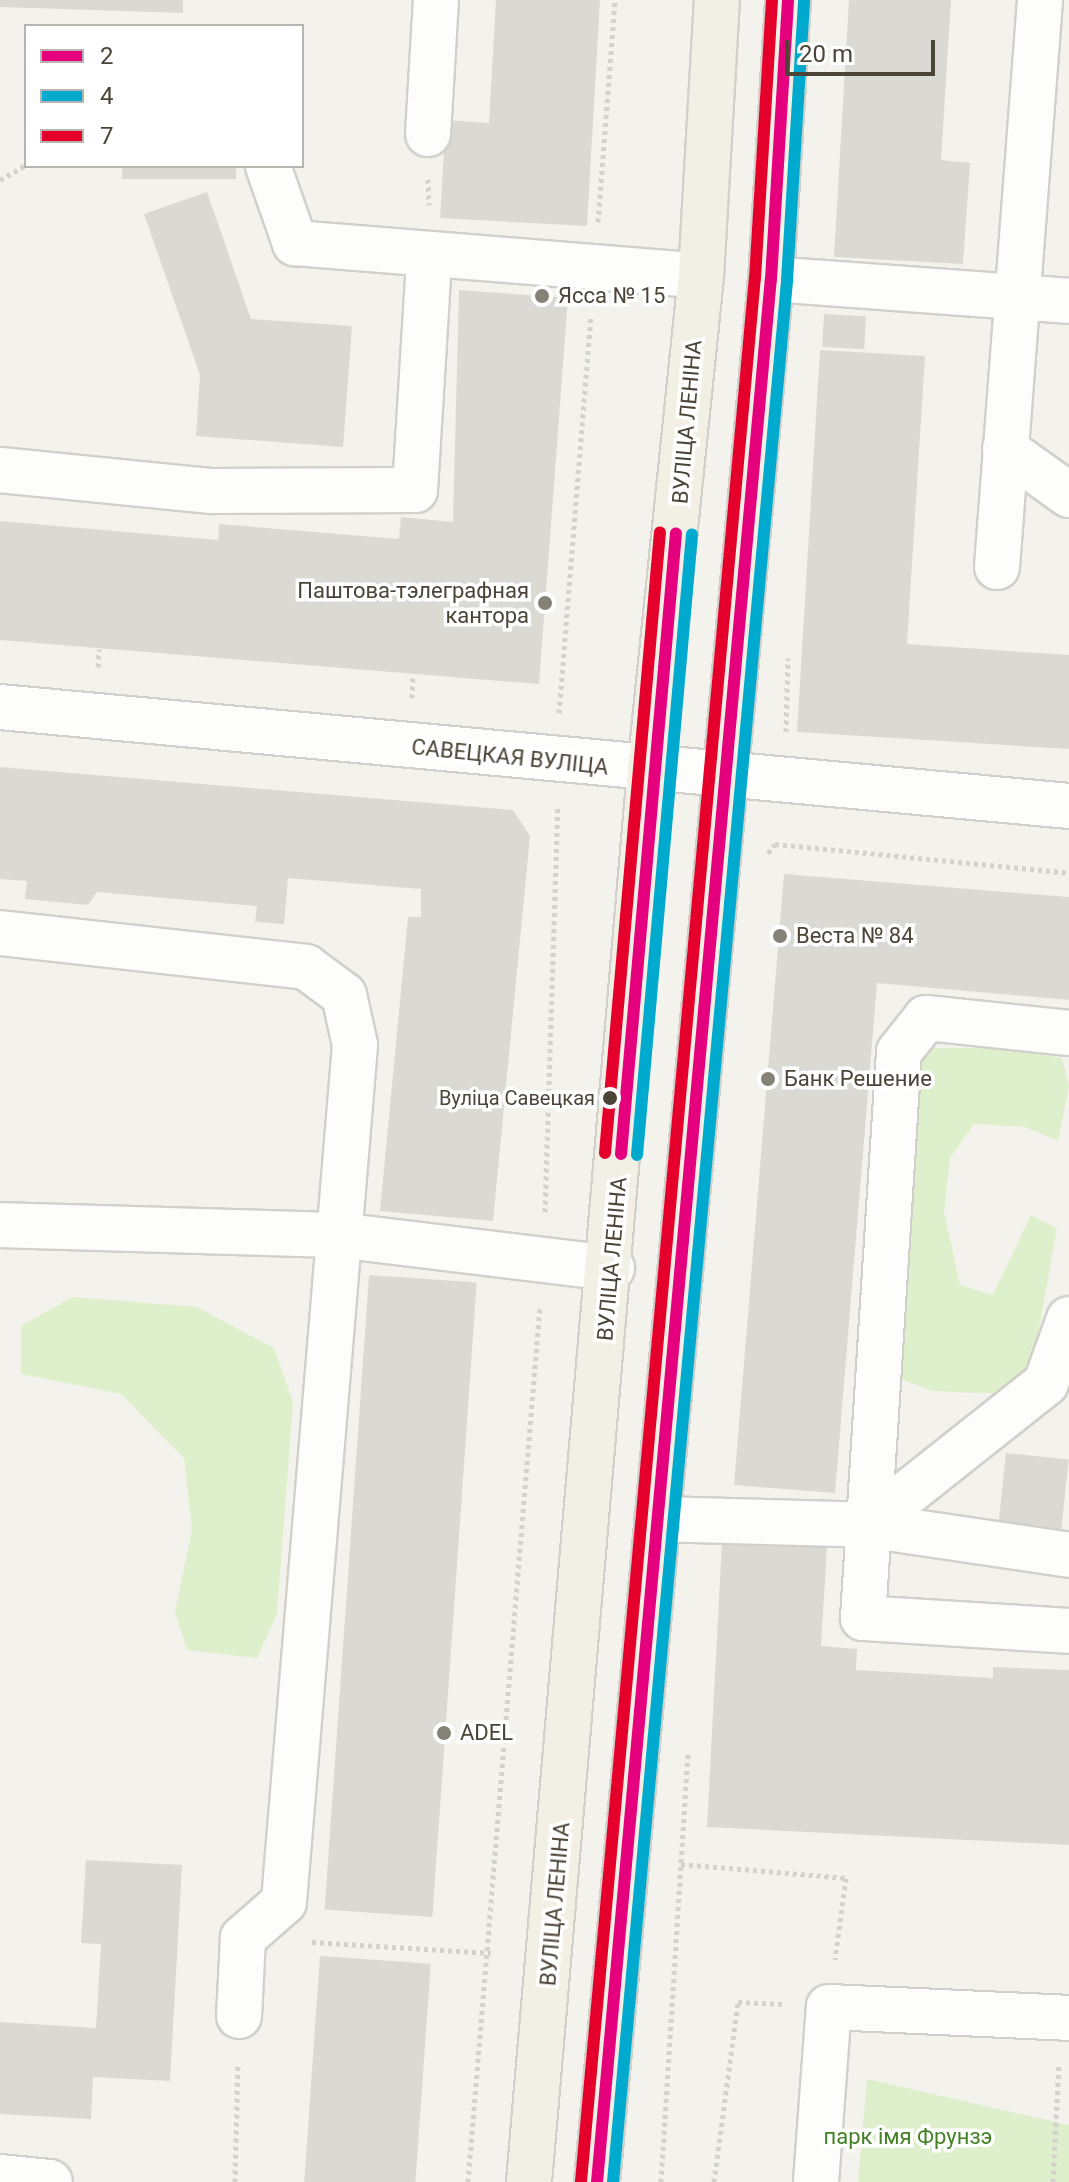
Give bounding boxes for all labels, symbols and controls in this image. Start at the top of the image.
legend [24,24,304,168]
scale bar [789,24,939,74]
text: 20 m [799,40,853,68]
text: 2 [100,42,114,70]
text: 4 [100,82,114,110]
text: 7 [100,122,114,150]
place label: Ясса № 15 [558,283,665,309]
marker: Ясса № 15 [533,287,551,305]
street label: ВУЛІЦА ЛЕНІНА [667,339,707,505]
place label: Паштова-тэлеграфная кантора [297,577,529,628]
marker: Паштова-тэлеграфная кантора [536,594,554,612]
street label: САВЕЦКАЯ ВУЛІЦА [410,734,610,780]
place label: Веста № 84 [796,923,914,949]
marker: Веста № 84 [771,927,789,945]
place label: Банк Решение [784,1066,932,1092]
marker: Банк Решение [759,1070,777,1088]
place label: Вуліца Савецкая [439,1086,595,1110]
marker: Вуліца Савецкая [602,1090,618,1106]
street label: ВУЛІЦА ЛЕНІНА [592,1176,632,1342]
place label: ADEL [460,1720,513,1746]
marker: ADEL [435,1724,453,1742]
street label: ВУЛІЦА ЛЕНІНА [535,1821,575,1987]
park label: парк імя Фрунзэ [824,2124,992,2150]

